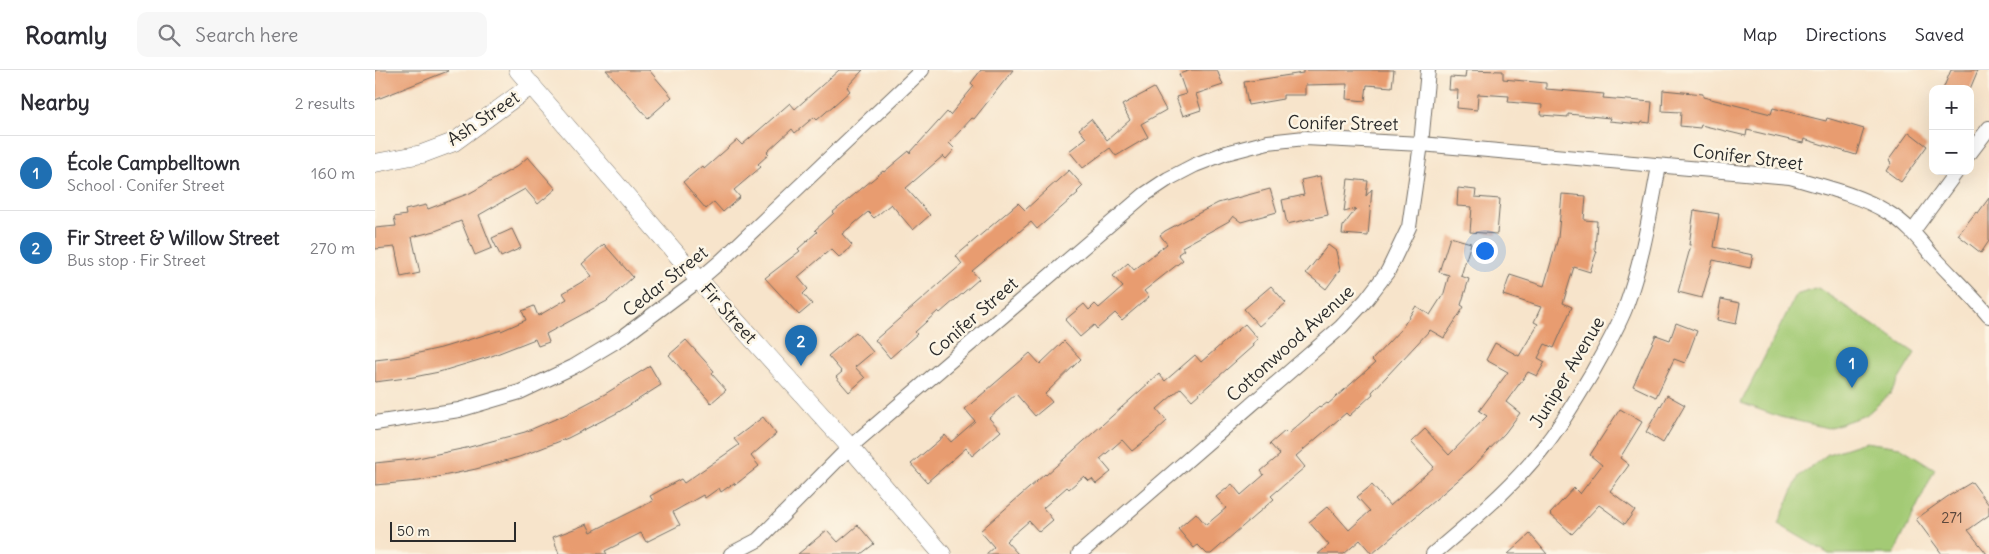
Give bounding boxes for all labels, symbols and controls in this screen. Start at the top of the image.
search box [137,12,487,57]
text: Roamly [25,20,107,50]
icon: search [155,21,183,49]
text: Search here [195,23,298,47]
text: Map [1742,23,1777,46]
text: Directions [1805,23,1887,46]
text: Saved [1915,23,1964,46]
street label: Ash Street [442,85,524,151]
map controls [1929,85,1974,175]
button: + [1929,85,1974,130]
text: Nearby [20,89,90,116]
text: 2 results [295,93,355,113]
street label: Conifer Street [1287,111,1399,135]
button: − [1929,130,1974,175]
street label: Conifer Street [1691,139,1805,175]
text: École Campbelltown [67,151,240,175]
text: 1 [33,163,39,183]
text: 160 m [311,163,355,183]
text: School · Conifer Street [67,175,225,195]
text: Fir Street & Willow Street [67,226,279,250]
text: 2 [32,238,40,258]
text: 270 m [310,238,355,258]
your location [1472,238,1498,264]
street label: Cedar Street [618,241,712,321]
text: Bus stop · Fir Street [67,250,206,270]
street label: Conifer Street [924,272,1022,362]
street label: Fir Street [696,278,762,348]
street label: Cottonwood Avenue [1221,280,1359,406]
street label: Juniper Avenue [1525,312,1609,432]
pin: 2 [785,325,817,366]
pin: 1 [1836,347,1868,388]
house number: 271 [1941,508,1963,527]
scale bar [390,519,516,542]
text: 50 m [397,522,430,540]

